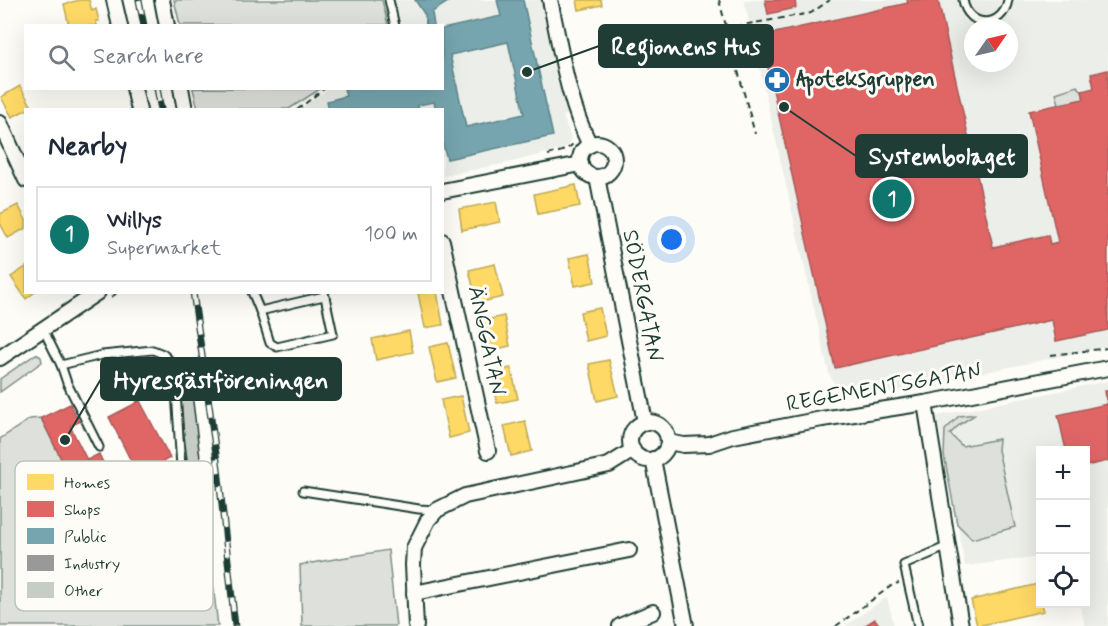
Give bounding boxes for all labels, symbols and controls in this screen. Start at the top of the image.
north arrow [964,18,1018,72]
search box [24,24,444,90]
callout: Regionens Hus [599,25,773,67]
text: Regionens Hus [611,32,761,66]
icon: search [45,41,78,74]
text: Search here [93,43,204,71]
pharmacy icon: Apoteksgruppen [762,65,792,95]
place label: Apoteksgruppen [796,66,935,96]
text: Nearby [48,130,127,164]
callout: Systembolaget [856,135,1027,177]
text: Systembolaget [869,142,1015,174]
pin: 1 [872,176,912,222]
text: Willys [107,207,162,235]
text: 1 [65,221,74,248]
text: 100 m [364,221,418,248]
your location [657,225,686,254]
street label: SÖDERGATAN [615,227,669,365]
text: Supermarket [107,235,221,262]
street label: ÄNGGATAN [461,283,511,399]
street label: REGEMENTSGATAN [784,357,984,419]
callout: Hyresgästföreningen [101,358,341,400]
text: Hyresgästföreningen [113,366,329,400]
map controls [1036,446,1090,608]
button: + [1036,446,1090,500]
legend [15,461,213,611]
text: Homes [64,473,110,494]
text: Shops [64,500,101,521]
button: − [1036,500,1090,554]
text: Public [64,527,107,548]
text: Industry [64,554,120,575]
button: locate [1036,554,1090,608]
text: Other [64,581,103,602]

